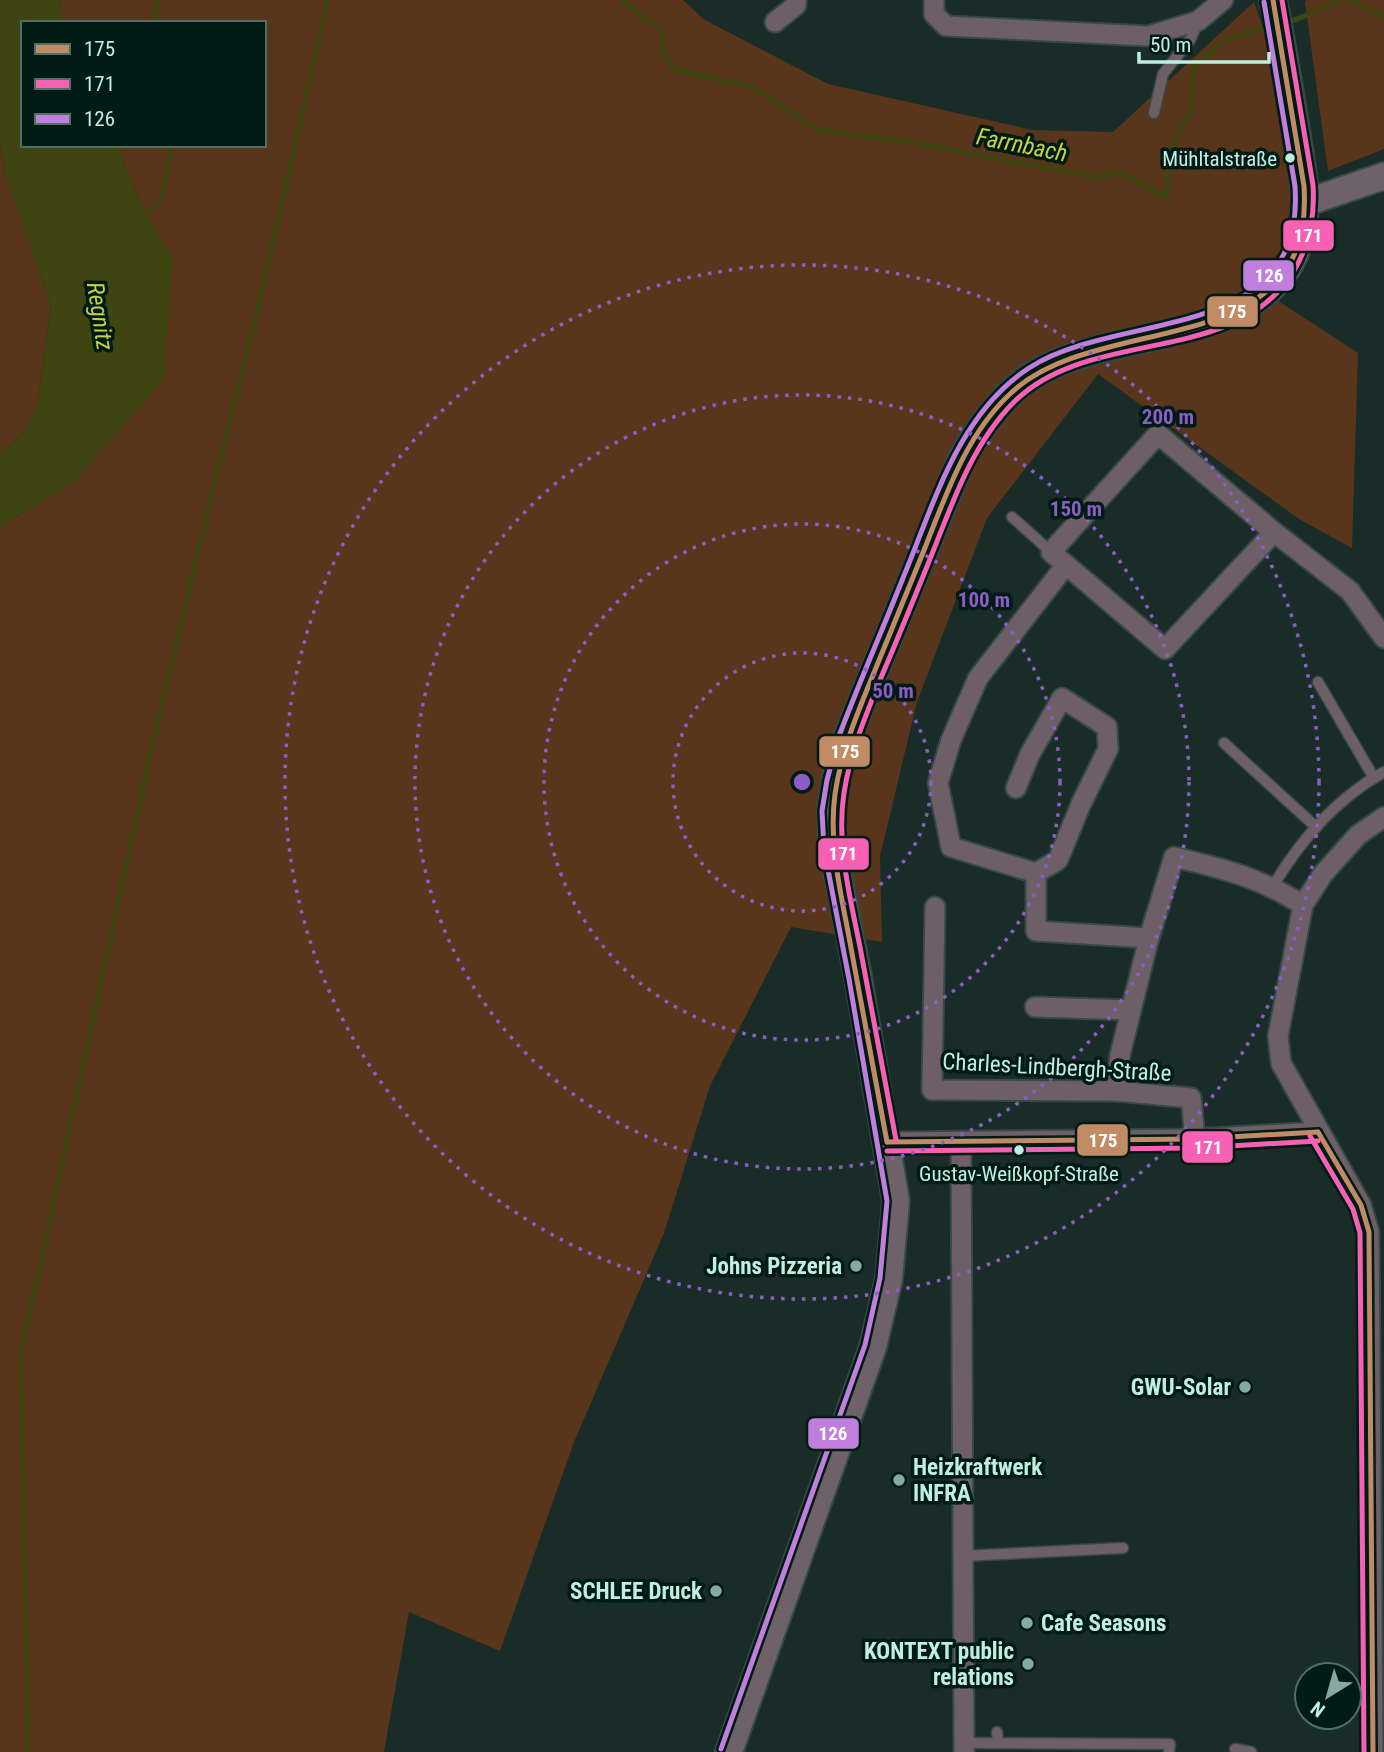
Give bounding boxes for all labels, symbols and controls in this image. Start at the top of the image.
legend [21,21,266,147]
scale bar [1139,21,1268,65]
text: 50 m [1150,33,1191,57]
text: 175 [84,37,115,61]
text: 171 [84,72,115,96]
text: 126 [84,107,115,131]
water label: Farrnbach [974,122,1070,168]
place label: Mühltalstraße [1162,147,1277,171]
marker: Mühltalstraße [1283,151,1297,165]
line badge: 171 [1282,219,1335,252]
text: 171 [1294,224,1322,247]
line badge: 126 [1242,259,1295,292]
text: 126 [1255,264,1283,287]
water label: Regnitz [81,280,119,353]
line badge: 175 [1206,295,1259,328]
text: 175 [1218,300,1246,323]
text: 200 m [1142,405,1194,429]
text: 150 m [1050,497,1102,521]
text: 100 m [958,588,1010,612]
text: 50 m [872,679,914,703]
line badge: 175 [818,735,871,768]
text: 175 [831,740,859,763]
centre of rings [790,770,814,794]
line badge: 171 [817,837,870,871]
text: 171 [829,842,857,865]
street label: Charles-Lindbergh-Straße [942,1048,1172,1087]
line badge: 175 [1076,1123,1129,1157]
text: 175 [1089,1129,1117,1152]
line badge: 171 [1181,1130,1234,1164]
text: 171 [1194,1136,1222,1159]
marker: Gustav-Weißkopf-Straße [1012,1143,1026,1157]
place label: Gustav-Weißkopf-Straße [919,1162,1119,1186]
place label: Johns Pizzeria [706,1253,842,1280]
marker: Johns Pizzeria [848,1258,864,1274]
place label: GWU-Solar [1131,1374,1231,1401]
marker: GWU-Solar [1237,1379,1253,1395]
line badge: 126 [807,1417,860,1450]
text: 126 [819,1422,847,1445]
place label: Heizkraftwerk INFRA [913,1454,1043,1507]
marker: Heizkraftwerk INFRA [891,1472,907,1488]
place label: SCHLEE Druck [570,1578,703,1605]
marker: SCHLEE Druck [708,1583,724,1599]
place label: Cafe Seasons [1041,1610,1166,1637]
marker: Cafe Seasons [1019,1615,1035,1631]
place label: KONTEXT public relations [864,1638,1014,1691]
marker: KONTEXT public relations [1020,1656,1036,1672]
north arrow [1293,1661,1363,1731]
text: N [1307,1696,1330,1722]

